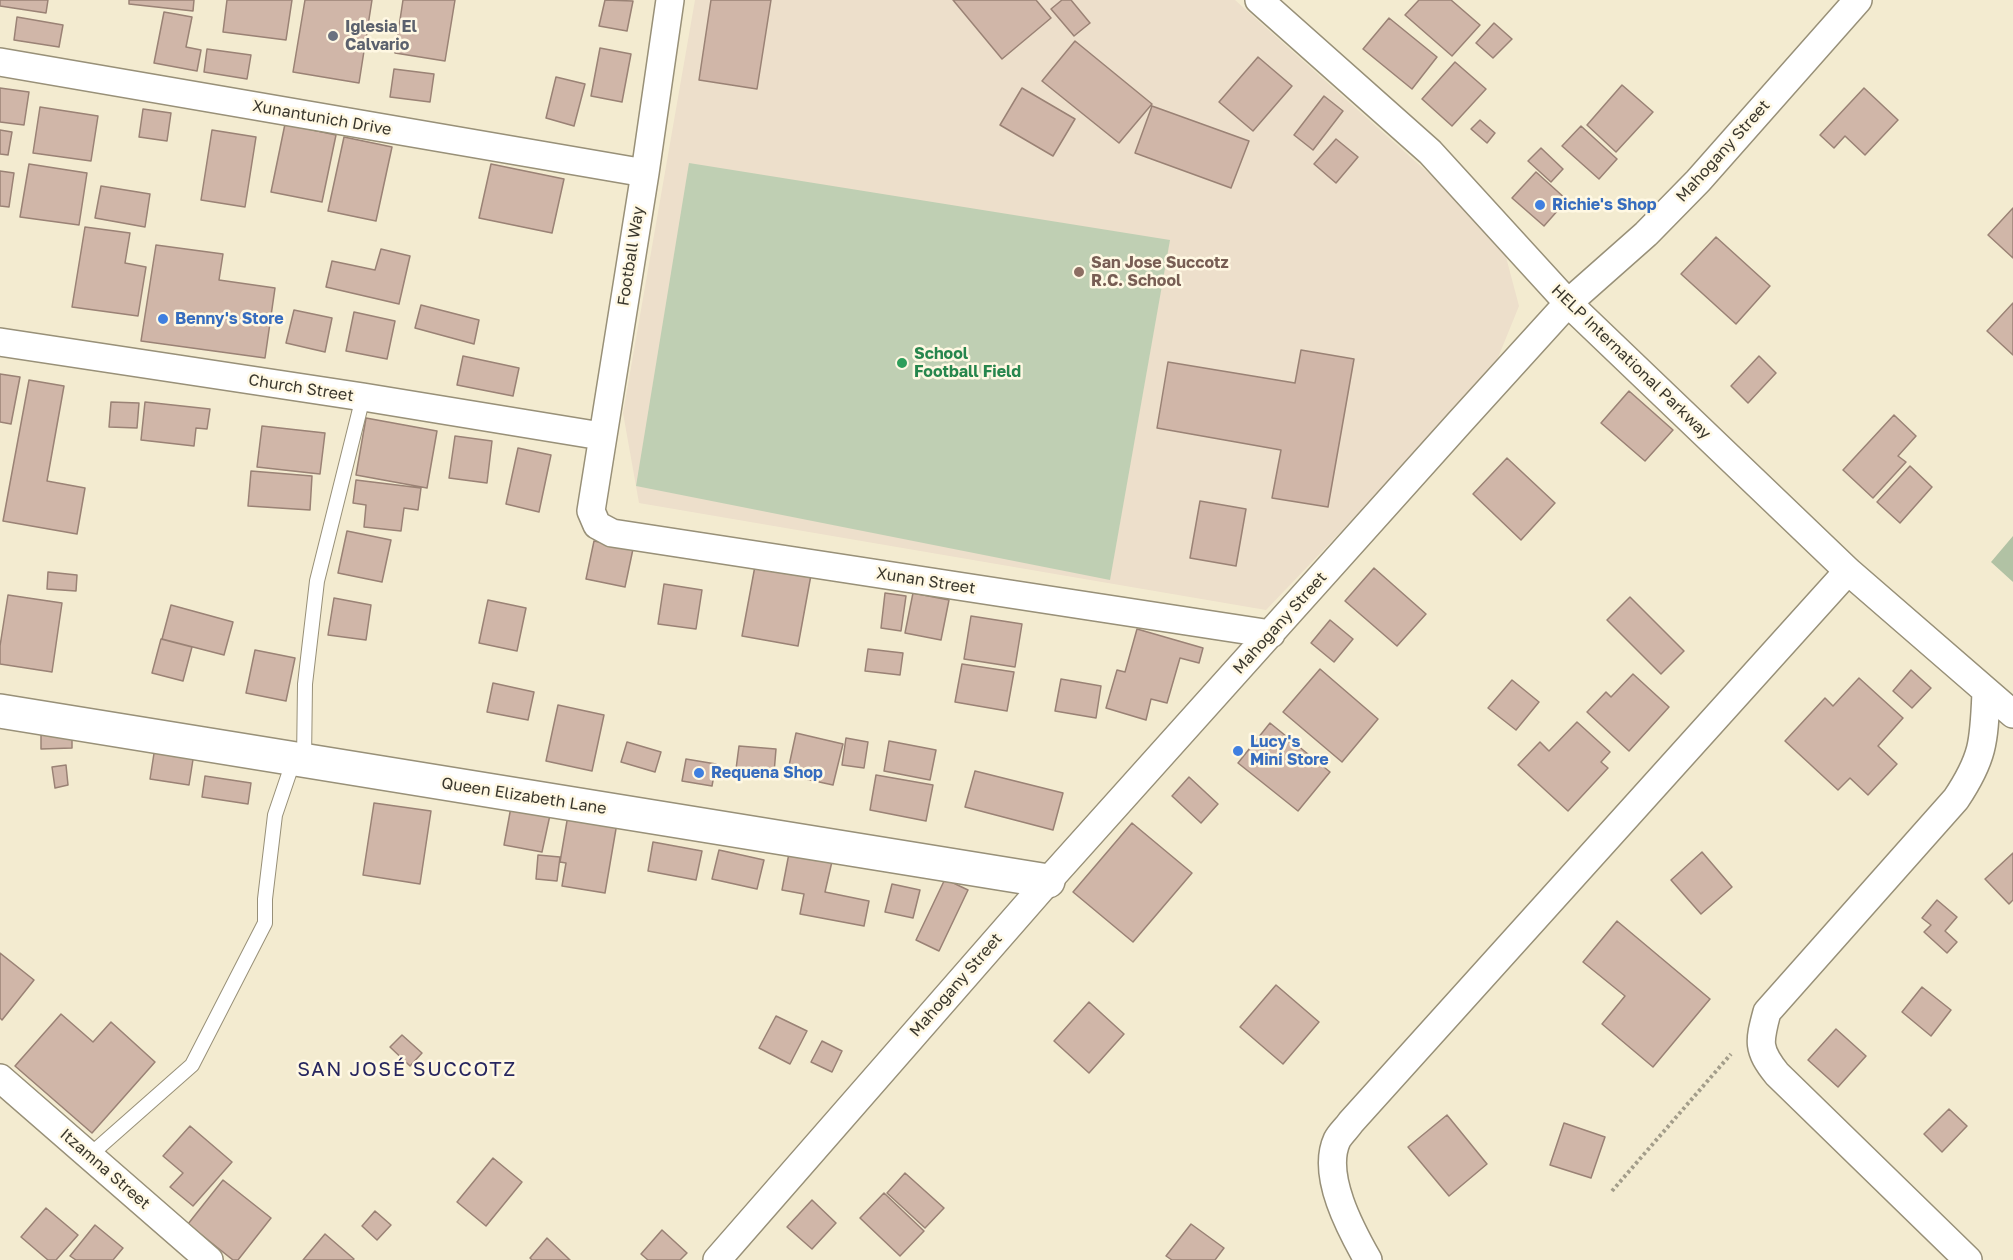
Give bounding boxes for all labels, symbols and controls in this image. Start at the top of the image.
place label: Iglesia El Calvario [345,17,417,55]
marker: Iglesia El Calvario [326,29,340,43]
street label: Xunantunich Drive [251,96,393,140]
street label: Mahogany Street [1672,96,1774,206]
place label: Richie's Shop [1552,195,1657,215]
marker: Richie's Shop [1533,198,1547,212]
street label: Football Way [614,205,648,307]
place label: San Jose Succotz R.C. School [1091,253,1229,291]
marker: San Jose Succotz R.C. School [1072,265,1086,279]
street label: HELP International Parkway [1547,281,1715,443]
place label: Benny's Store [175,309,284,329]
marker: Benny's Store [156,312,170,326]
place label: School Football Field [914,344,1021,382]
marker: School Football Field [895,356,909,370]
street label: Church Street [247,370,355,406]
street label: Xunan Street [875,564,977,598]
street label: Mahogany Street [1229,568,1331,678]
place label: Lucy's Mini Store [1250,732,1329,770]
marker: Lucy's Mini Store [1231,744,1245,758]
place label: Requena Shop [711,763,823,783]
marker: Requena Shop [692,766,706,780]
street label: Queen Elizabeth Lane [440,773,608,819]
street label: Mahogany Street [906,929,1006,1041]
district label: SAN JOSÉ SUCCOTZ [297,1058,517,1082]
street label: Itzamna Street [56,1125,154,1213]

